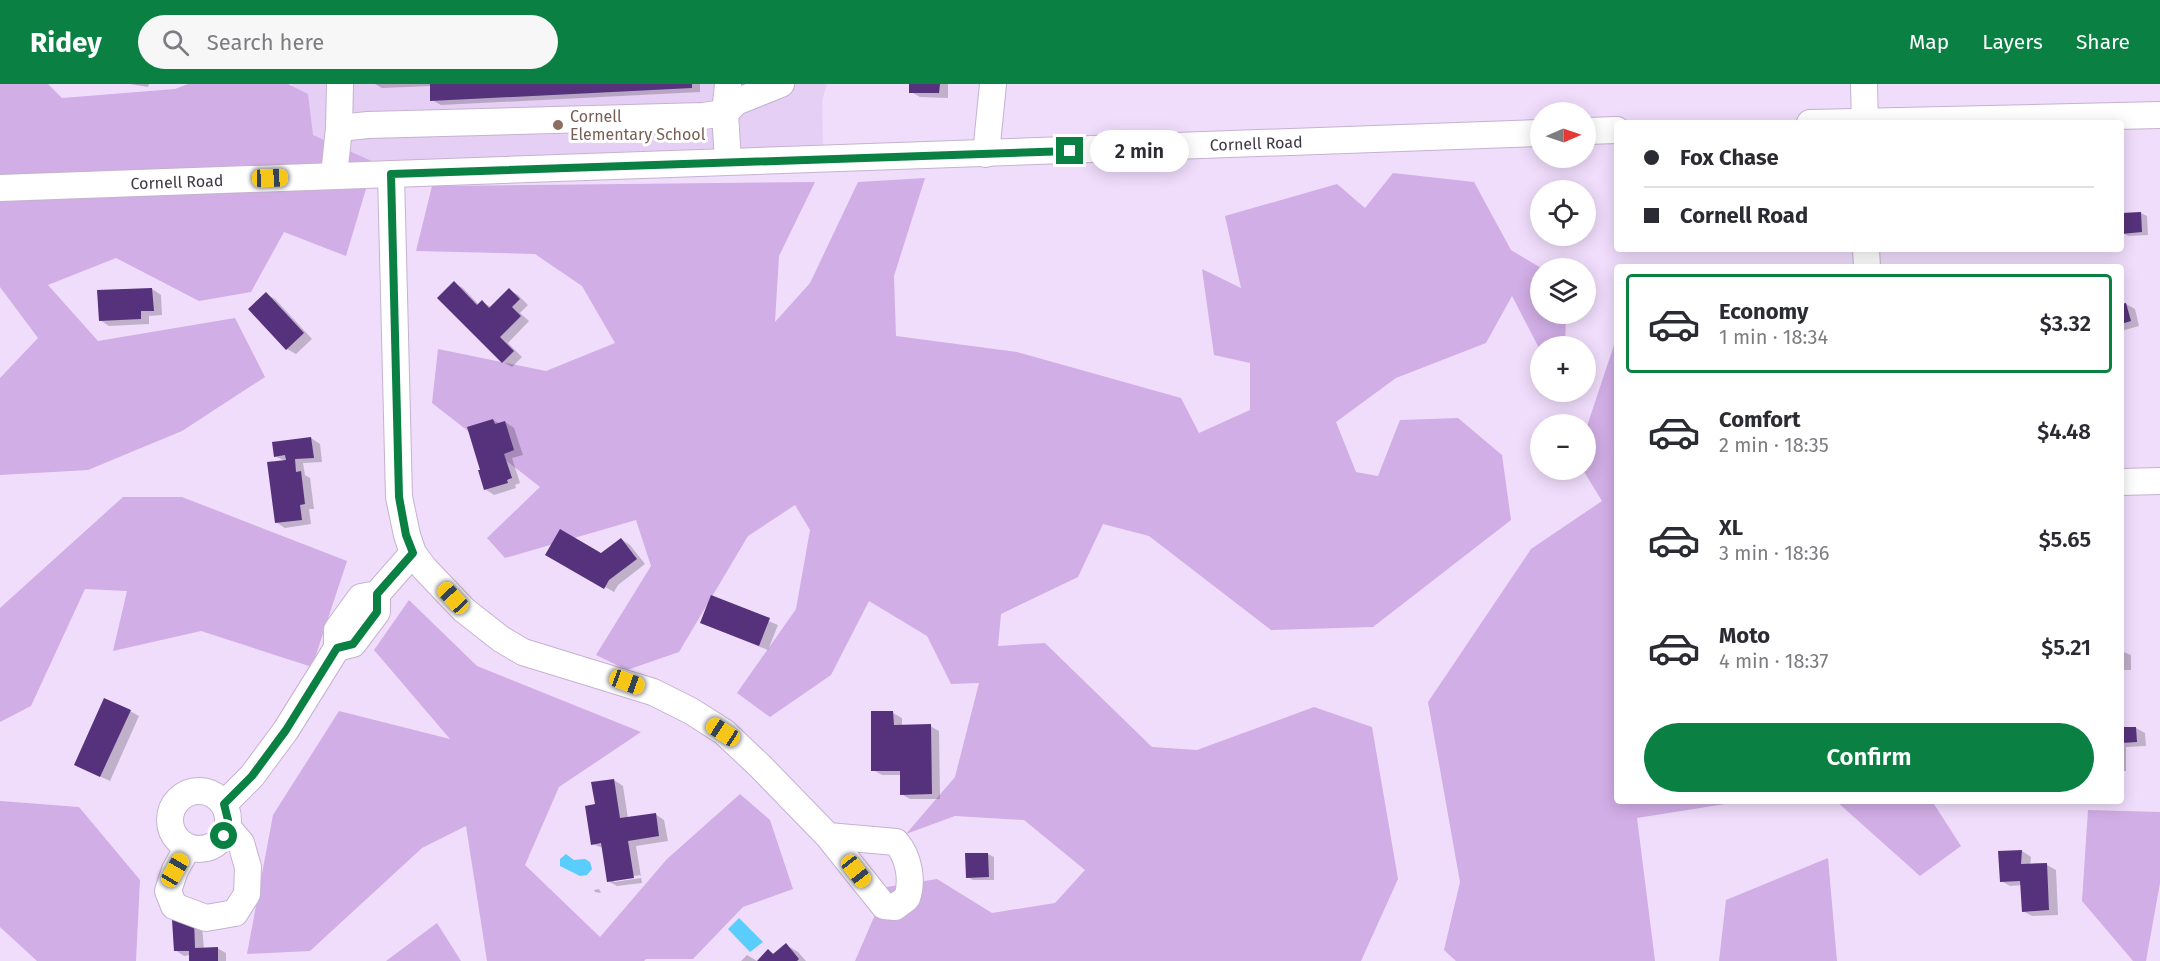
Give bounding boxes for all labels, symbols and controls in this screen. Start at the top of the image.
search box [138,15,558,69]
text: Ridey [30,26,102,59]
icon: search [159,26,192,59]
text: Search here [207,29,324,56]
text: Map [1909,29,1949,55]
text: Layers [1982,29,2043,55]
text: Share [2076,29,2130,55]
north arrow [1530,102,1596,168]
map controls [1530,102,1596,480]
place label: Cornell Elementary School [570,107,706,144]
marker: Cornell Elementary School [551,118,565,132]
callout: 2 min [1091,130,1190,172]
street label: Cornell Road [1209,132,1303,154]
route end [1056,137,1083,164]
text: 2 min [1115,139,1164,163]
text: Fox Chase [1680,144,1779,171]
car [252,168,288,188]
street label: Cornell Road [130,171,224,193]
button: locate [1530,180,1596,246]
text: Cornell Road [1680,202,1808,229]
button: layers [1530,258,1596,324]
icon: car [1647,297,1701,351]
text: Economy [1719,298,1808,325]
text: $3.32 [2040,310,2091,337]
text: 1 min · 18:34 [1719,325,1828,349]
button: + [1530,336,1596,402]
icon: car [1647,405,1701,459]
text: Comfort [1719,406,1800,433]
button: − [1530,414,1596,480]
text: $4.48 [2037,418,2091,445]
text: 2 min · 18:35 [1719,433,1829,457]
icon: car [1647,513,1701,567]
text: XL [1719,514,1743,541]
text: $5.65 [2039,526,2091,553]
text: 3 min · 18:36 [1719,541,1829,565]
car [434,579,472,617]
icon: car [1647,621,1701,675]
text: Moto [1719,622,1770,649]
text: $5.21 [2041,634,2091,661]
text: 4 min · 18:37 [1719,649,1828,673]
car [607,667,647,697]
car [703,715,743,749]
button: Confirm [1644,723,2094,792]
route start [210,822,237,849]
car [158,850,192,890]
car [838,851,874,891]

